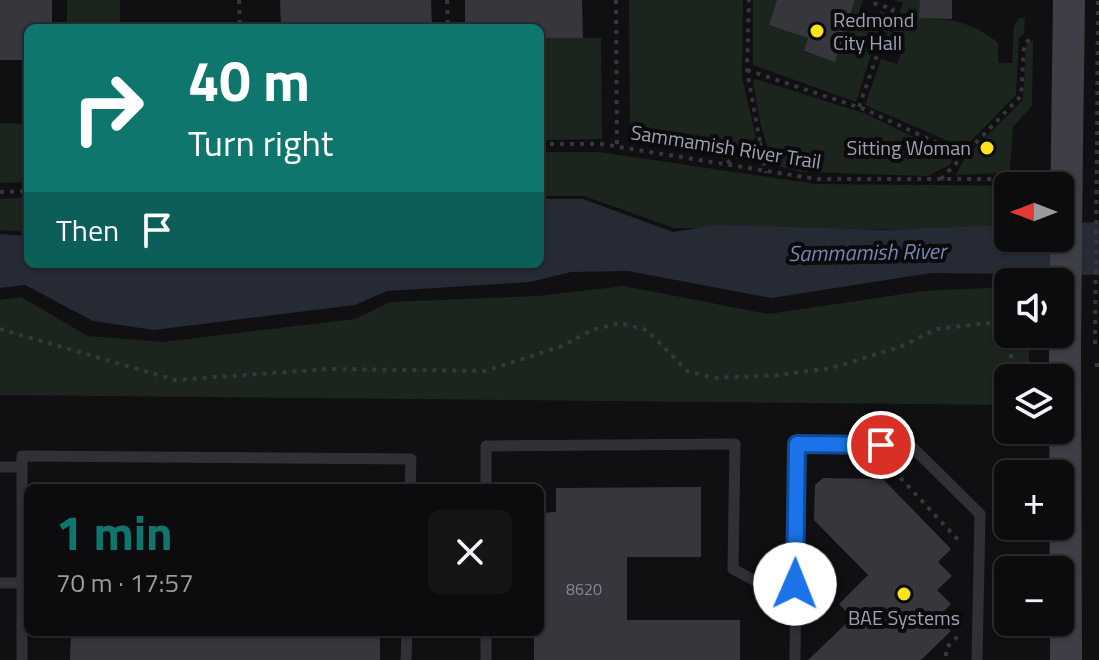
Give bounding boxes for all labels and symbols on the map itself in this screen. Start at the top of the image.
place label: Redmond City Hall [833,4,914,58]
marker: Redmond City Hall [808,22,826,40]
street label: Sammamish River Trail [629,116,823,177]
place label: Sitting Woman [847,132,971,163]
marker: Sitting Woman [978,139,996,157]
north arrow [994,172,1074,252]
water label: Sammamish River [788,234,949,270]
pin [847,411,915,479]
position arrow [753,542,837,626]
house number: 8620 [566,577,602,601]
marker: BAE Systems [895,585,913,603]
place label: BAE Systems [848,602,960,633]

